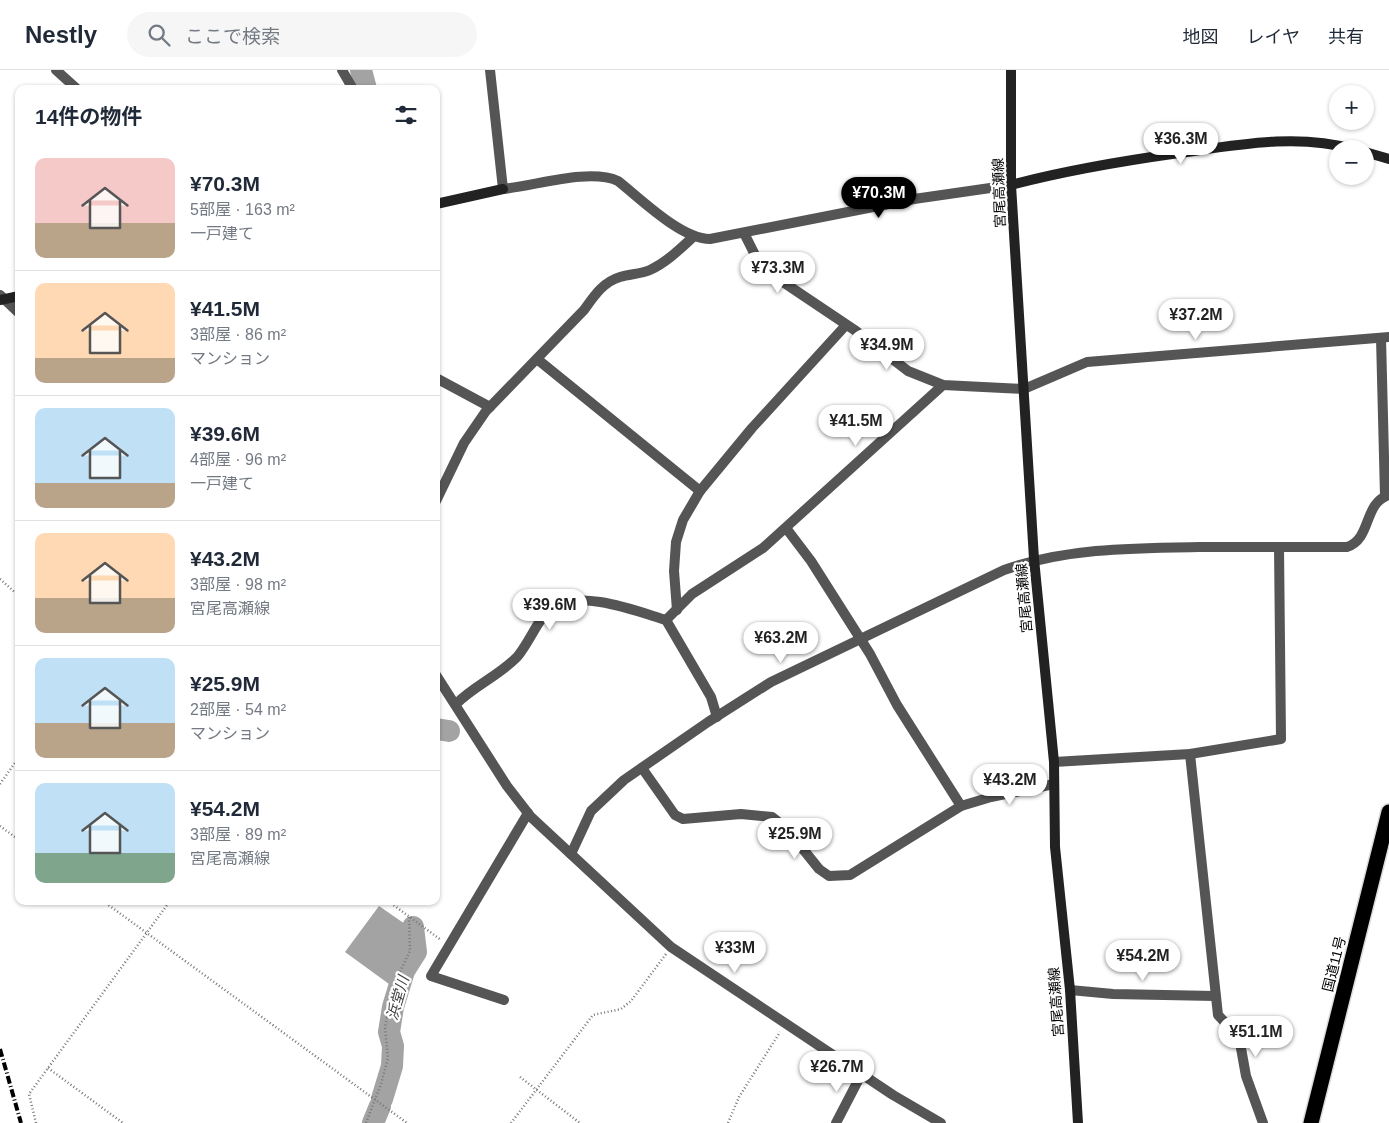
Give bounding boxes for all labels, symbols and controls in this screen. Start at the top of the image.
search box [127,12,477,57]
text: Nestly [25,21,97,48]
icon: search [145,21,173,49]
text: ここで検索 [185,26,280,47]
text: 地図 [1183,27,1219,47]
text: レイヤ [1247,27,1300,47]
text: 共有 [1328,27,1364,47]
map controls [1329,85,1374,185]
button: + [1329,85,1374,130]
icon: filters [392,101,420,129]
text: 14件の物件 [35,105,142,128]
pin: ¥36.3M [1140,122,1222,165]
text: ¥36.3M [1154,130,1208,147]
button: − [1329,140,1374,185]
street label: 宮尾高瀬線 [990,158,1008,228]
text: ¥70.3M [190,172,260,195]
pin: ¥70.3M [838,176,920,219]
icon: home [75,178,135,238]
text: ¥70.3M [852,184,906,201]
text: 5部屋 · 163 m² [190,201,295,218]
text: 一戸建て [190,225,254,242]
pin: ¥73.3M [737,252,819,294]
text: ¥73.3M [751,259,805,276]
text: ¥41.5M [190,297,260,320]
pin: ¥37.2M [1155,298,1237,341]
icon: home [75,303,135,363]
text: ¥37.2M [1169,306,1223,323]
text: 3部屋 · 86 m² [190,326,286,343]
pin: ¥34.9M [846,328,928,371]
text: ¥34.9M [860,336,914,353]
text: マンション [190,350,270,367]
pin: ¥41.5M [815,404,897,447]
text: ¥41.5M [829,412,883,429]
text: ¥39.6M [190,422,260,445]
icon: home [75,428,135,488]
text: 4部屋 · 96 m² [190,451,286,468]
text: 一戸建て [190,475,254,492]
text: ¥43.2M [190,547,260,570]
icon: home [75,553,135,613]
street label: 宮尾高瀬線 [1013,562,1035,634]
text: 3部屋 · 98 m² [190,576,286,593]
pin: ¥39.6M [509,588,591,631]
text: ¥39.6M [523,596,577,613]
text: 宮尾高瀬線 [190,600,270,617]
pin: ¥63.2M [740,622,822,664]
text: ¥63.2M [754,629,808,646]
text: ¥25.9M [190,672,260,695]
icon: home [75,678,135,738]
text: 2部屋 · 54 m² [190,701,286,718]
text: マンション [190,725,270,742]
pin: ¥43.2M [969,764,1051,806]
text: ¥43.2M [983,771,1037,788]
text: ¥54.2M [190,797,260,820]
icon: home [75,803,135,863]
pin: ¥25.9M [754,818,836,860]
text: ¥25.9M [768,825,822,842]
text: 3部屋 · 89 m² [190,826,286,843]
text: 宮尾高瀬線 [190,850,270,867]
pin: ¥33M [705,932,765,974]
street label: 国道11号 [1319,935,1349,993]
text: ¥33M [715,939,755,956]
pin: ¥54.2M [1102,940,1184,982]
text: ¥54.2M [1116,947,1170,964]
street label: 宮尾高瀬線 [1046,967,1066,1037]
water label: 浜堂川 [383,972,412,1022]
pin: ¥51.1M [1215,1016,1297,1058]
text: ¥51.1M [1229,1023,1283,1040]
pin: ¥26.7M [796,1050,878,1093]
text: ¥26.7M [810,1058,864,1075]

